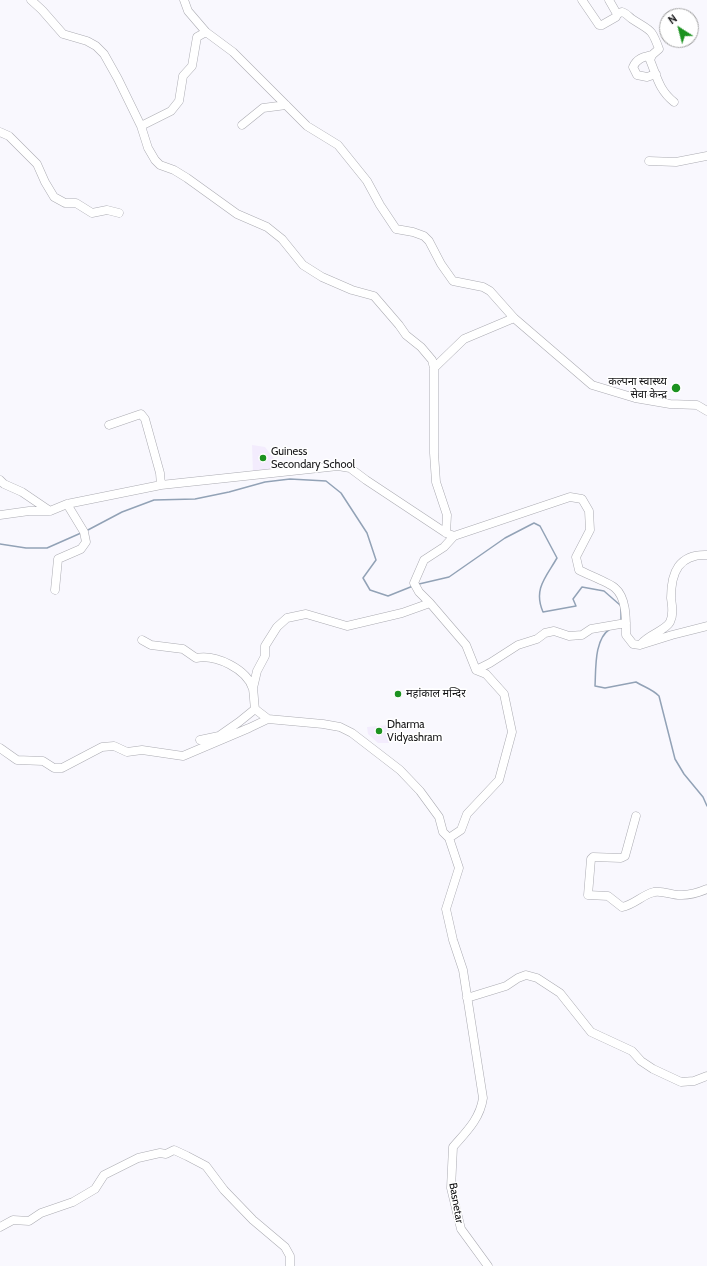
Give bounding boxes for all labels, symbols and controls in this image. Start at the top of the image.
north arrow [659,8,699,48]
text: N [665,11,680,27]
place label: कल्पना स्वास्थ्य सेवा केन्द्र [608,375,667,401]
marker: कल्पना स्वास्थ्य सेवा केन्द्र [670,382,682,394]
place label: Guiness Secondary School [271,445,355,471]
marker: Guiness Secondary School [258,453,268,463]
place label: महांकाल मन्दिर [406,687,466,701]
marker: महांकाल मन्दिर [393,689,403,699]
place label: Dharma Vidyashram [387,718,442,744]
marker: Dharma Vidyashram [374,726,384,736]
street label: Basnetar [446,1182,466,1224]

